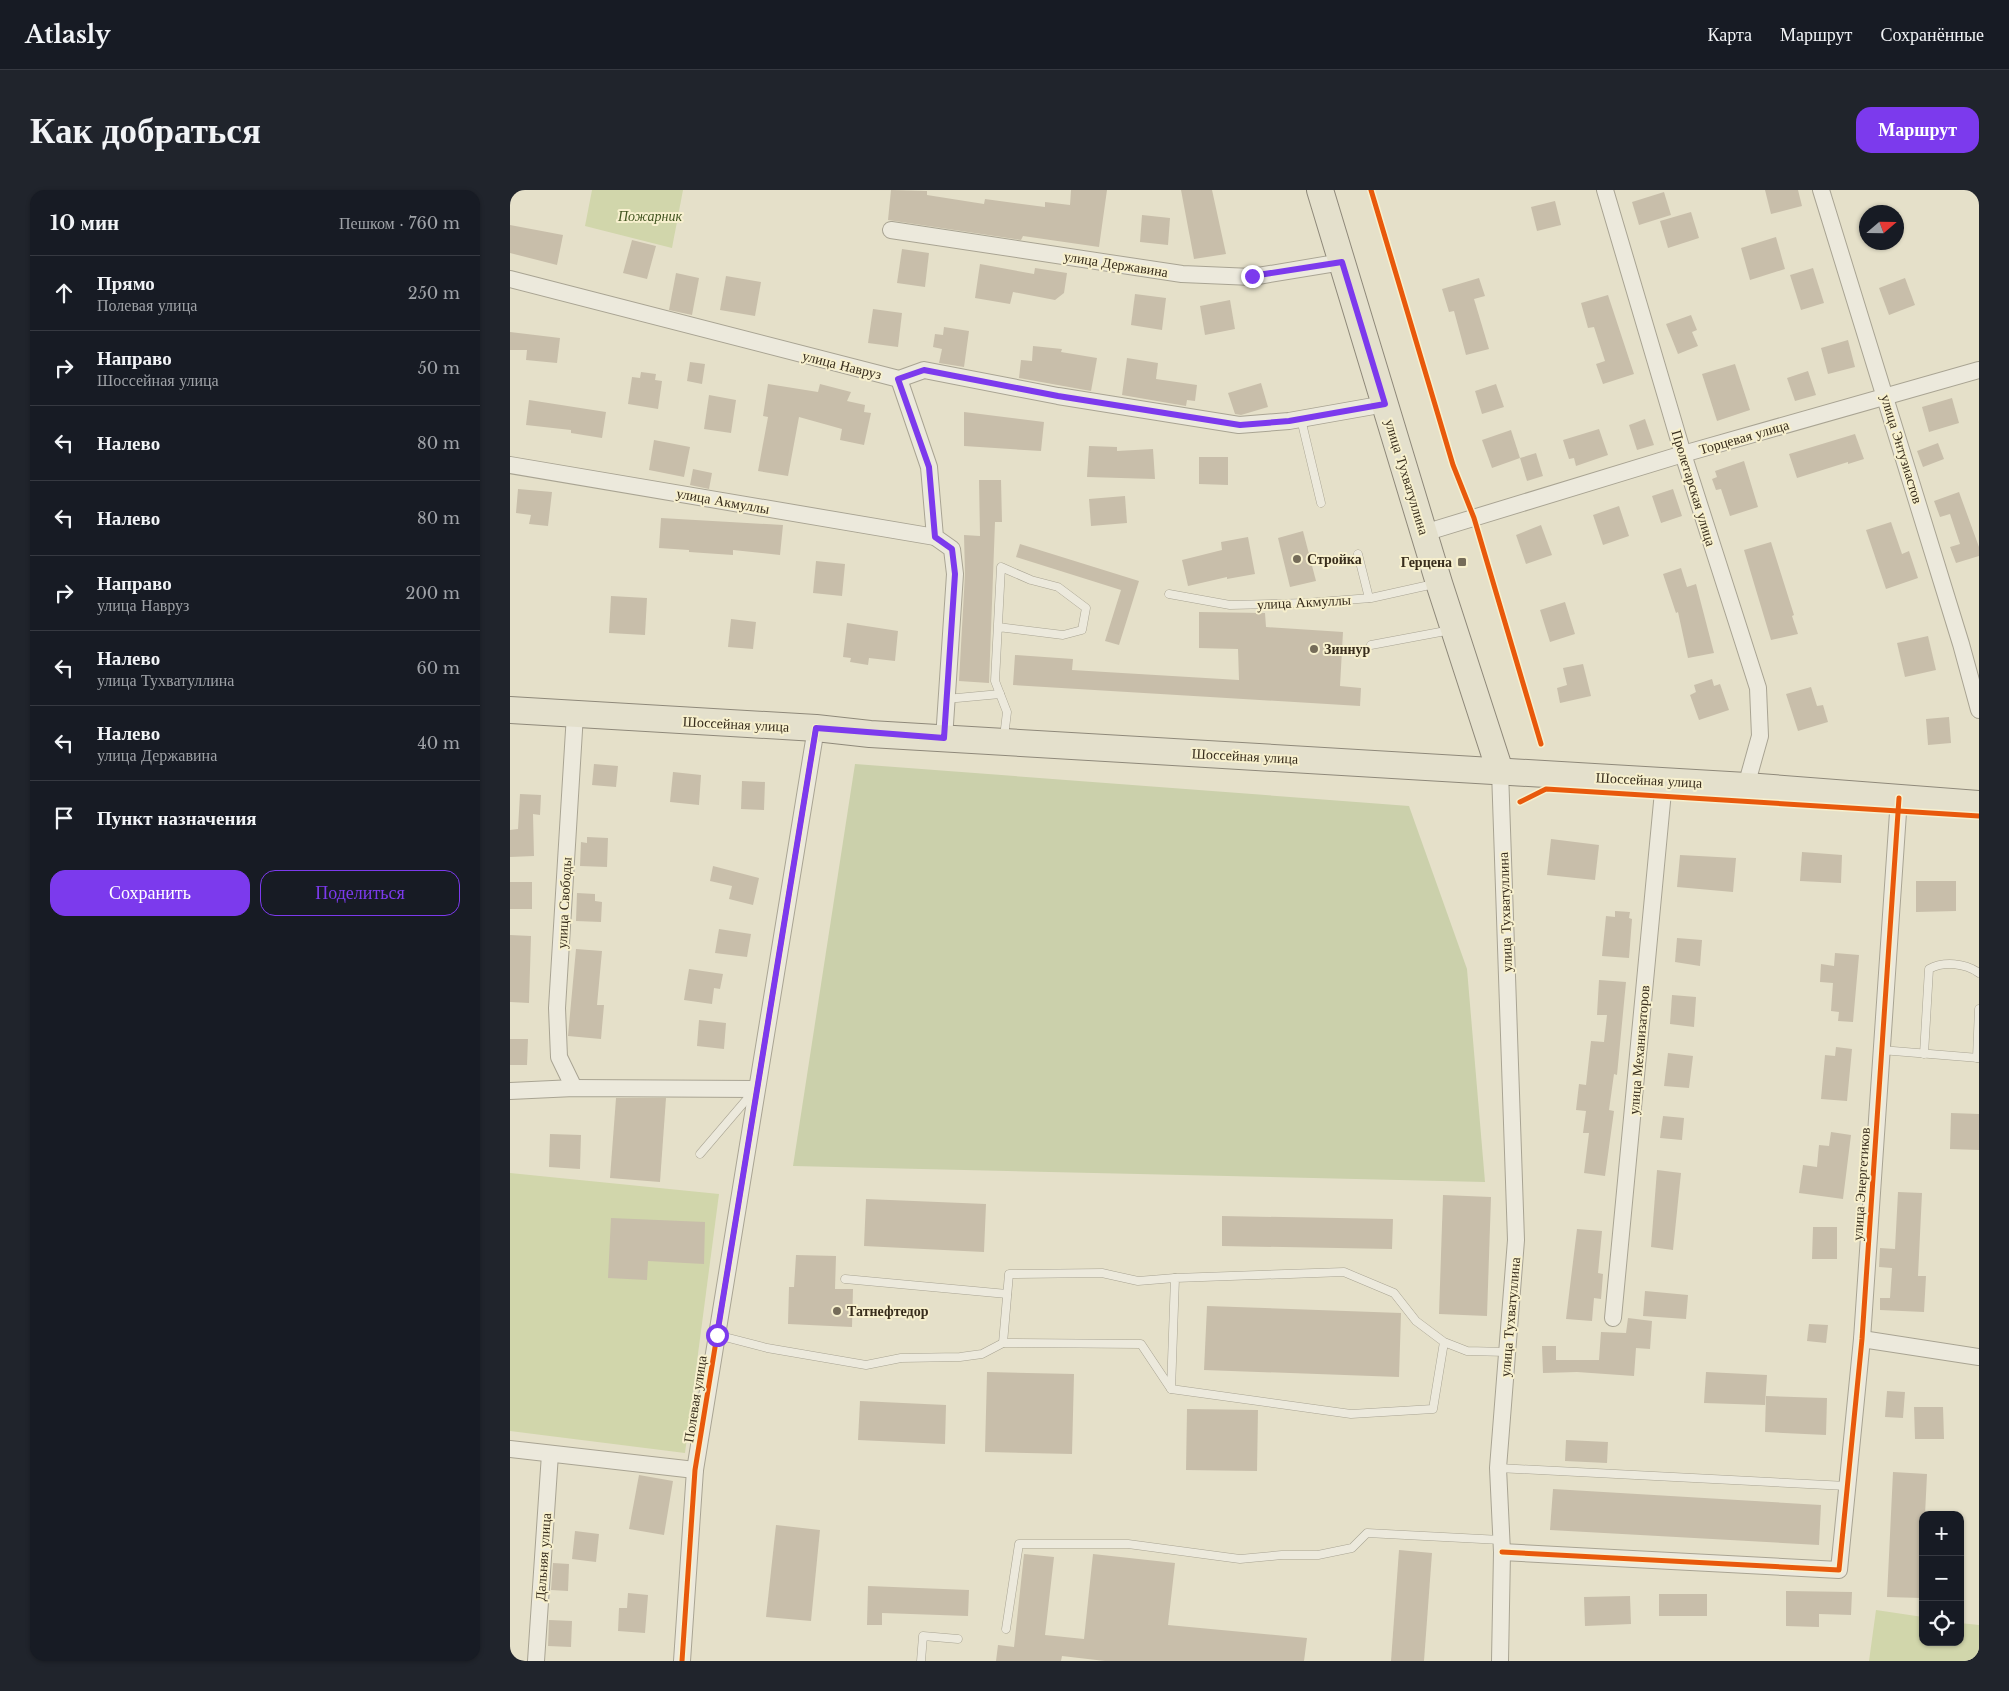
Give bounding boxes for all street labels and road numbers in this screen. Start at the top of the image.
street label: улица Державина [1063,247,1170,281]
street label: улица Навруз [801,346,884,384]
street label: улица Энтузиастов [1877,392,1927,506]
street label: Торцевая улица [1697,415,1792,458]
street label: улица Тухватуллина [1381,417,1433,538]
street label: Пролетарская улица [1668,428,1720,549]
street label: улица Акмуллы [675,484,771,518]
street label: улица Акмуллы [1257,591,1352,613]
street label: Шоссейная улица [682,712,790,736]
street label: Шоссейная улица [1191,744,1299,768]
street label: Шоссейная улица [1595,768,1703,792]
street label: улица Тухватуллина [1494,851,1516,972]
street label: улица Свободы [553,856,575,949]
street label: улица Механизаторов [1624,984,1654,1115]
street label: улица Энергетиков [1848,1126,1874,1241]
street label: улица Тухватуллина [1496,1256,1524,1378]
street label: Полевая улица [679,1353,711,1444]
street label: Дальняя улица [531,1512,555,1602]

